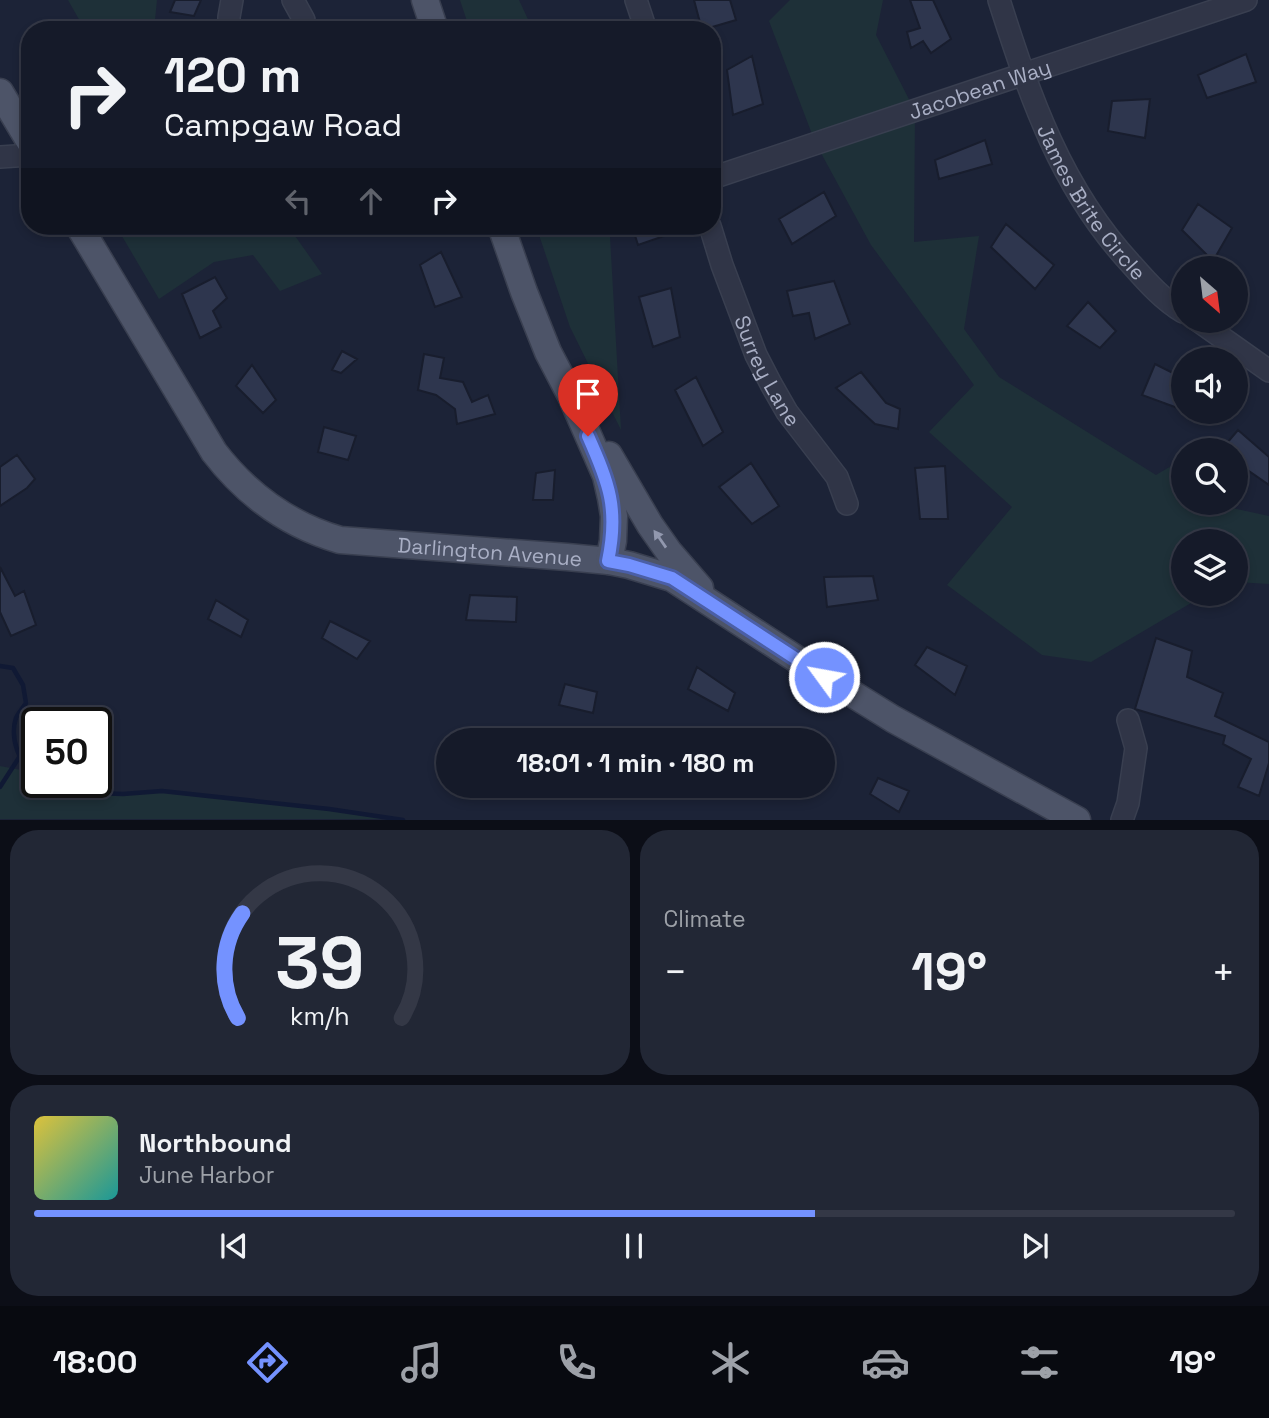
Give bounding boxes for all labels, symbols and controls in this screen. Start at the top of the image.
text: 120 m [164,44,301,106]
icon: right [49,49,140,140]
street label: Jacobean Way [905,53,1054,125]
text: Campgaw Road [164,105,402,145]
street label: James Brite Circle [1031,120,1152,286]
icon: left [279,182,317,220]
icon: ahead [352,182,390,220]
icon: right [425,182,463,220]
north arrow [1171,256,1248,332]
map controls [1171,256,1248,606]
street label: Surrey Lane [729,312,807,432]
button: sound [1171,347,1248,424]
pin [558,364,618,436]
icon: arrive [569,375,607,413]
button: search [1171,438,1248,515]
button: layers [1171,529,1248,606]
one-way arrow [653,530,667,548]
street label: Darlington Avenue [397,531,583,572]
position arrow [787,640,861,714]
speed limit sign: 50 [21,707,112,798]
text: 18:01 · 1 min · 180 m [517,746,754,780]
text: Climate [664,904,746,934]
text: 39 [275,917,364,1010]
text: 19° [911,939,987,1005]
text: − [664,948,687,996]
text: + [1211,948,1235,996]
text: km/h [290,1000,350,1032]
text: Northbound [139,1126,292,1160]
text: June Harbor [139,1160,274,1190]
icon: previous [215,1227,253,1265]
icon: pause [615,1227,653,1265]
icon: next [1016,1227,1054,1265]
icon: directions [243,1338,292,1387]
icon: music [397,1338,446,1387]
icon: phone [552,1338,601,1387]
icon: climate [706,1338,755,1387]
icon: car [861,1338,910,1387]
icon: filters [1015,1338,1064,1387]
text: 18:00 [53,1342,137,1382]
text: 19° [1169,1342,1216,1382]

